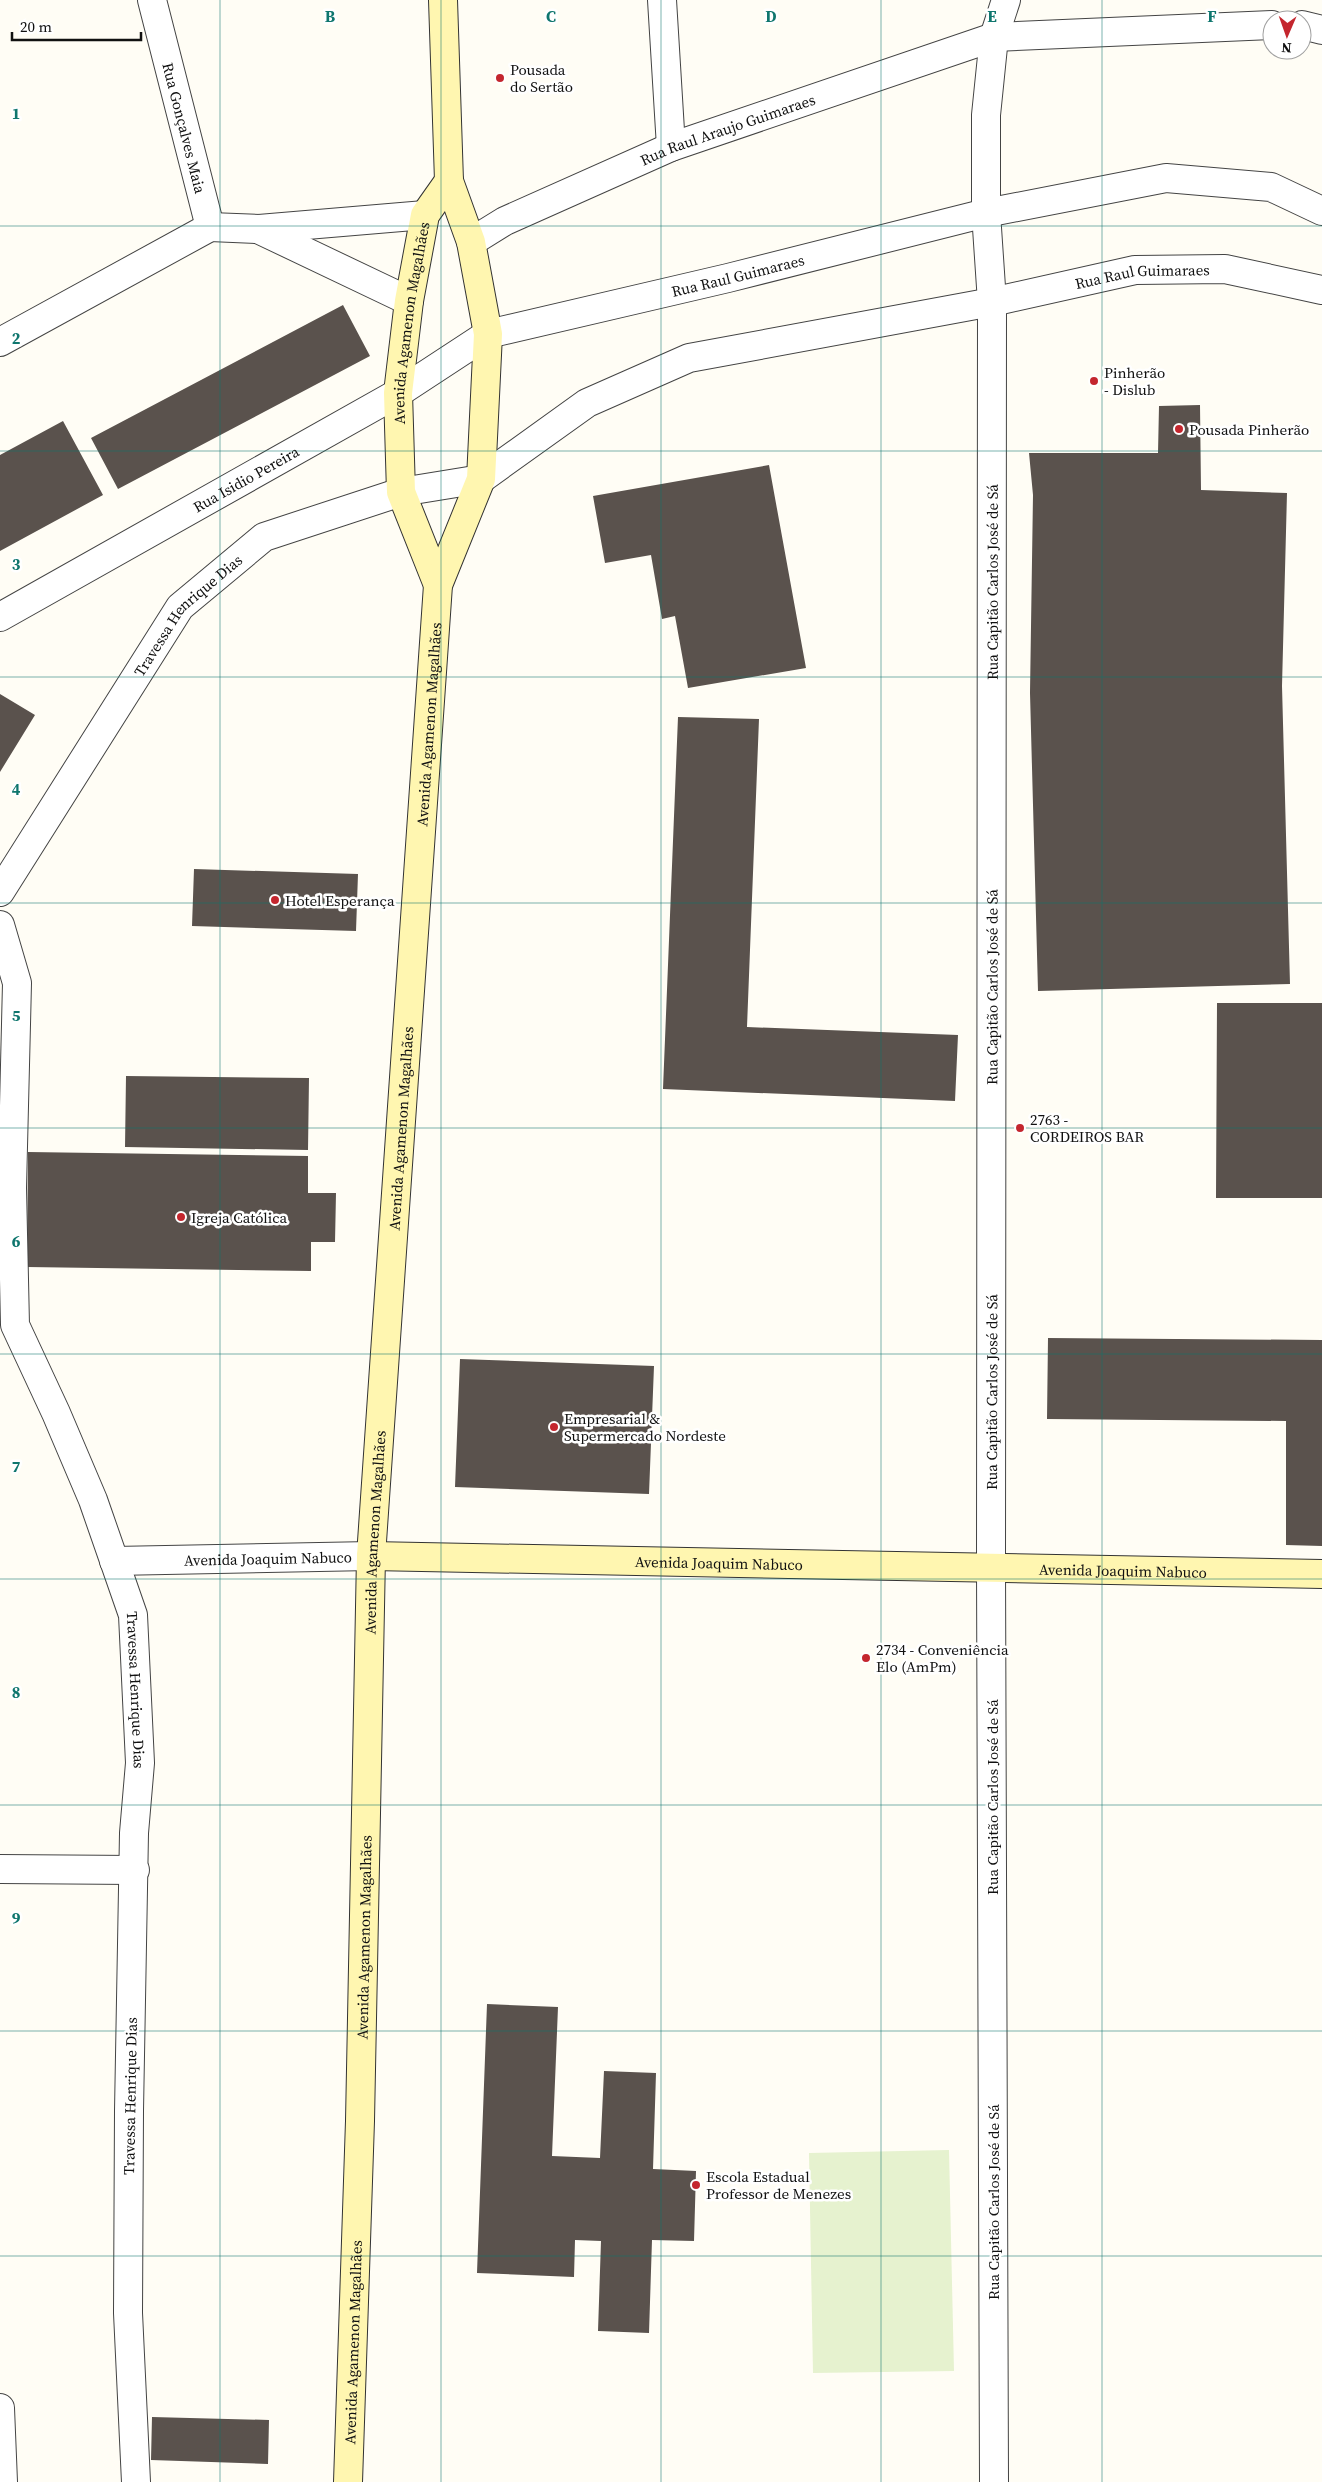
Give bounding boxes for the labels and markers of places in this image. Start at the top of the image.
place label: Pousada do Sertão [510,59,573,97]
marker: Pousada do Sertão [494,72,506,84]
place label: Pinherão - Dislub [1104,362,1165,400]
marker: Pinherão - Dislub [1088,375,1100,387]
place label: Pousada Pinherão [1189,419,1309,440]
marker: Pousada Pinherão [1173,423,1185,435]
place label: Hotel Esperança [285,890,395,911]
marker: Hotel Esperança [269,894,281,906]
place label: 2763 - CORDEIROS BAR [1030,1109,1144,1147]
marker: 2763 - CORDEIROS BAR [1014,1122,1026,1134]
place label: Igreja Católica [191,1207,287,1228]
marker: Igreja Católica [175,1211,187,1223]
place label: Empresarial & Supermercado Nordeste [564,1408,726,1446]
marker: Empresarial & Supermercado Nordeste [548,1421,560,1433]
place label: 2734 - Conveniência Elo (AmPm) [876,1639,1009,1677]
marker: 2734 - Conveniência Elo (AmPm) [860,1652,872,1664]
place label: Escola Estadual Professor de Menezes [706,2166,851,2204]
marker: Escola Estadual Professor de Menezes [690,2179,702,2191]

